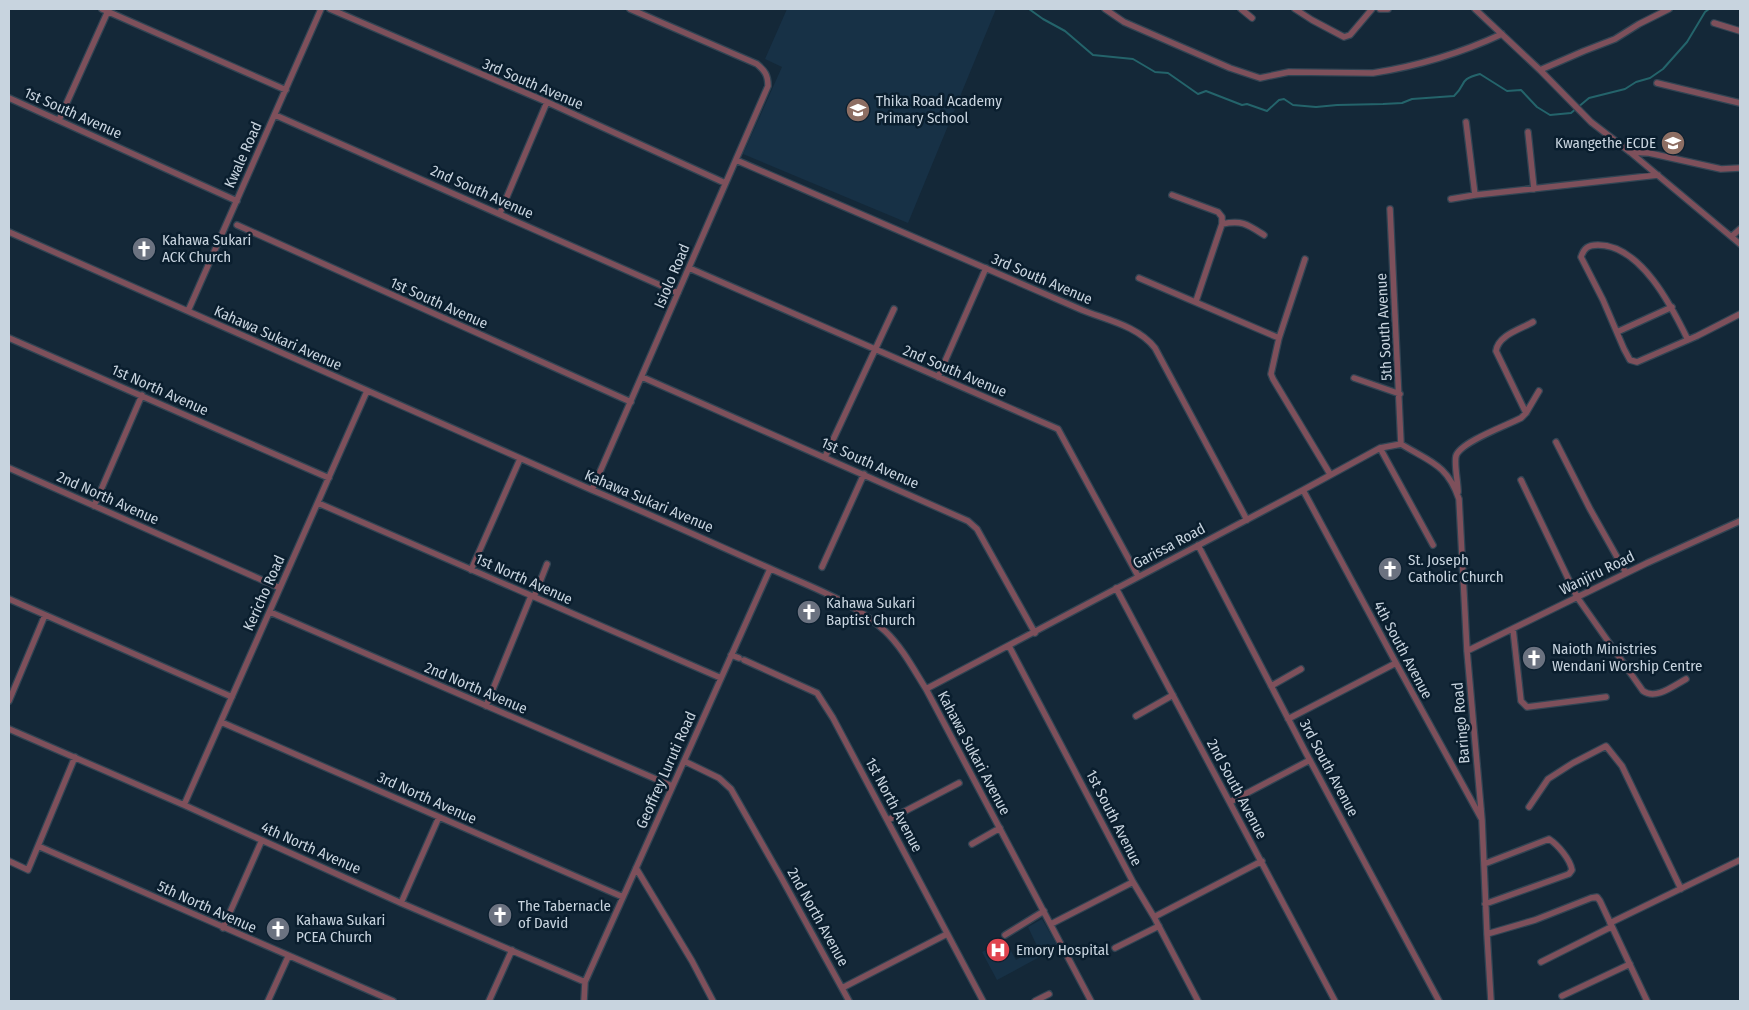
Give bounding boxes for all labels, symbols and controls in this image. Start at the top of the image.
street label: 3rd South Avenue [480,55,586,113]
street label: 1st South Avenue [21,83,125,143]
place label: Thika Road Academy Primary School [876,92,1002,127]
school or university icon: Thika Road Academy Primary School [845,97,871,123]
street label: Kwale Road [220,119,266,191]
school or university icon: Kwangethe ECDE [1660,130,1686,156]
place label: Kwangethe ECDE [1555,134,1656,152]
street label: 2nd South Avenue [428,161,536,223]
place label: Kahawa Sukari ACK Church [162,231,251,266]
church icon: Kahawa Sukari ACK Church [131,236,157,262]
street label: Isiolo Road [650,241,694,311]
street label: 3rd South Avenue [989,250,1095,308]
street label: 1st South Avenue [387,273,491,333]
street label: 5th South Avenue [1372,273,1396,381]
street label: Kahawa Sukari Avenue [211,302,345,374]
street label: 2nd South Avenue [901,341,1009,401]
street label: 1st North Avenue [109,361,211,419]
street label: 1st South Avenue [818,433,922,493]
street label: Kahawa Sukari Avenue [582,466,716,536]
street label: 2nd North Avenue [54,467,162,529]
street label: Garissa Road [1130,519,1208,573]
street label: Wanjiru Road [1557,547,1637,599]
street label: 1st North Avenue [473,550,575,608]
place label: St. Joseph Catholic Church [1408,551,1504,586]
street label: Kericho Road [239,552,289,634]
church icon: St. Joseph Catholic Church [1377,556,1403,582]
place label: Kahawa Sukari Baptist Church [826,594,915,629]
street label: 4th South Avenue [1370,598,1436,702]
church icon: Kahawa Sukari Baptist Church [796,599,822,625]
place label: Naioth Ministries Wendani Worship Centre [1552,640,1702,675]
church icon: Naioth Ministries Wendani Worship Centre [1521,645,1547,671]
street label: 2nd North Avenue [422,658,530,718]
street label: Baringo Road [1448,681,1474,765]
street label: Kahawa Sukari Avenue [934,688,1014,818]
street label: Geoffrey Luruti Road [632,709,700,831]
street label: 3rd South Avenue [1296,716,1362,820]
street label: 2nd South Avenue [1203,736,1271,842]
street label: 1st North Avenue [862,755,926,855]
street label: 1st South Avenue [1082,767,1146,869]
street label: 3rd North Avenue [375,768,479,828]
street label: 4th North Avenue [258,818,364,878]
street label: 2nd North Avenue [784,865,852,969]
street label: 5th North Avenue [155,877,259,937]
place label: The Tabernacle of David [518,897,611,932]
church icon: The Tabernacle of David [487,902,513,928]
place label: Kahawa Sukari PCEA Church [296,911,385,946]
church icon: Kahawa Sukari PCEA Church [265,916,291,942]
hospital icon: Emory Hospital [985,937,1011,963]
place label: Emory Hospital [1016,941,1109,959]

